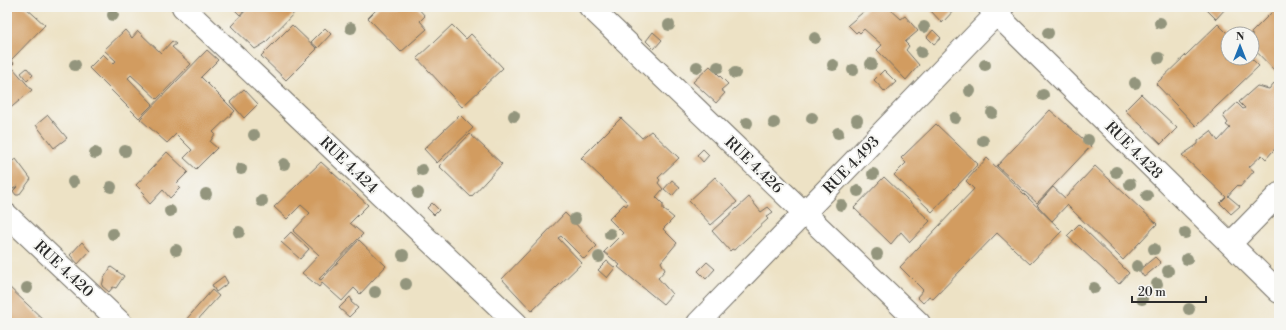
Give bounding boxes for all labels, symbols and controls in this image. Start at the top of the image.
north arrow [1220,26,1260,66]
text: N [1236,30,1245,44]
street label: RUE 4.428 [1101,118,1166,183]
street label: RUE 4.493 [819,132,884,198]
street label: RUE 4.424 [316,133,382,198]
street label: RUE 4.426 [721,133,787,198]
street label: RUE 4.420 [30,237,97,302]
scale bar [1132,278,1206,304]
text: 20 m [1138,285,1166,300]

